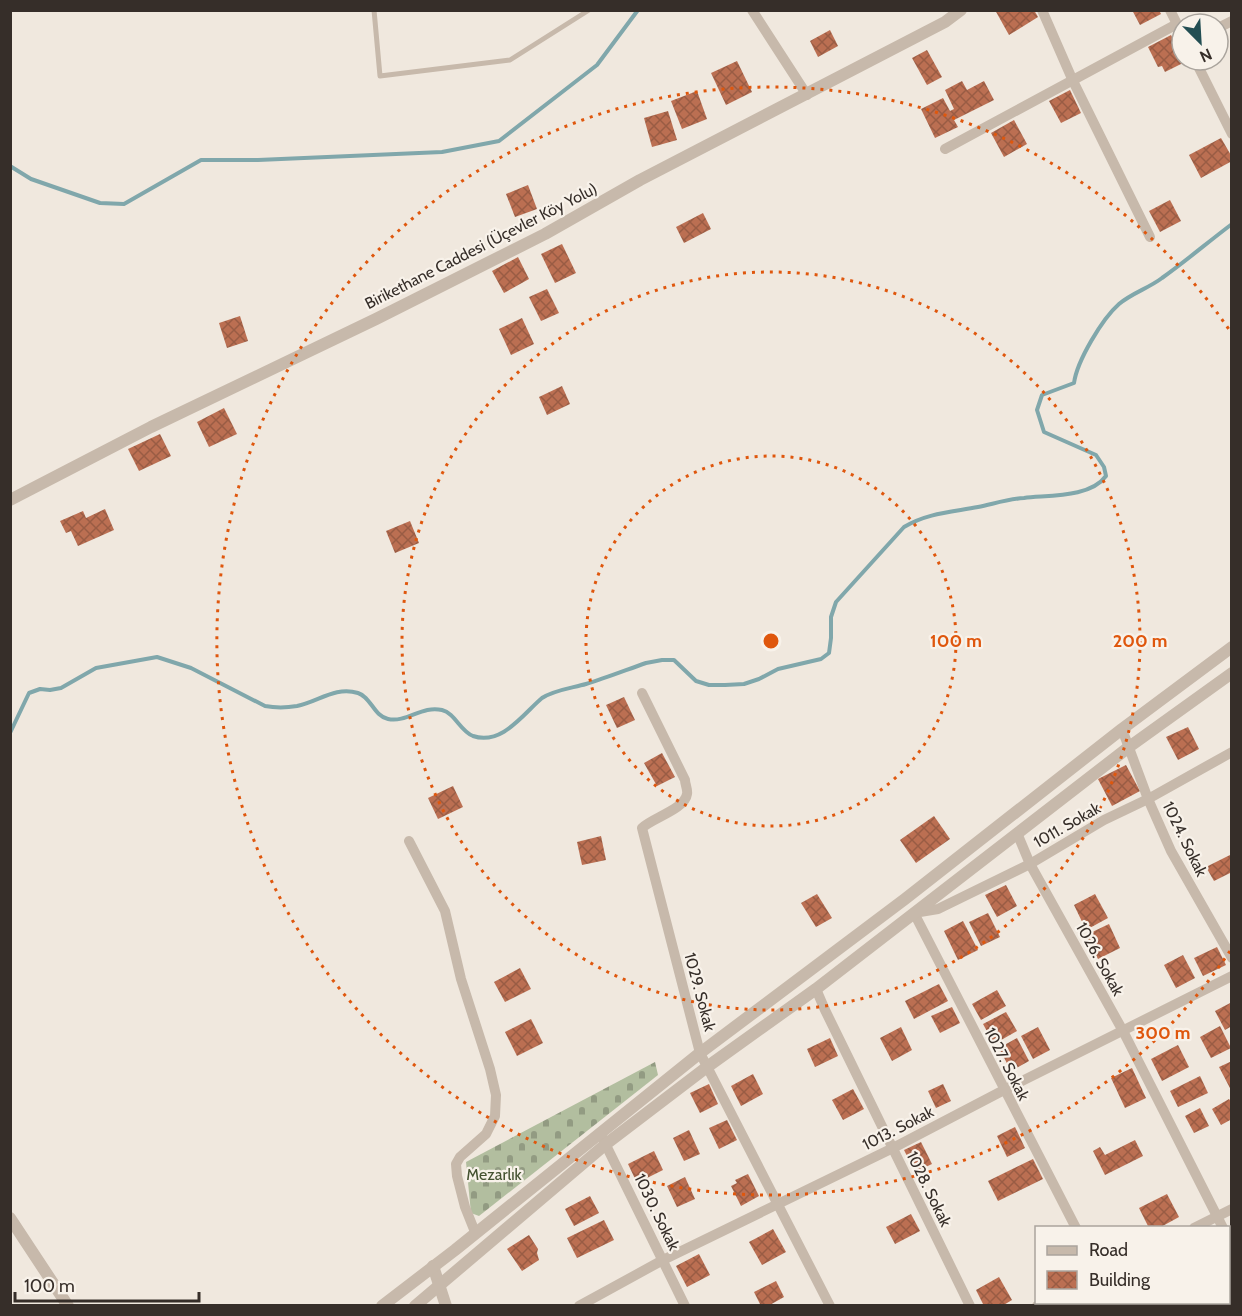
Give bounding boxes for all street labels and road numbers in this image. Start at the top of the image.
street label: Birikethane Caddesi (Üçevler Köy Yolu) [362,179,600,313]
street label: 1011. Sokak [1030,798,1104,852]
street label: 1024. Sokak [1159,799,1212,880]
street label: 1026. Sokak [1072,919,1128,1000]
street label: 1029. Sokak [680,951,720,1034]
street label: 1027. Sokak [981,1024,1034,1104]
street label: 1013. Sokak [859,1102,937,1154]
street label: 1028. Sokak [903,1148,956,1231]
street label: 1030. Sokak [630,1171,684,1254]

